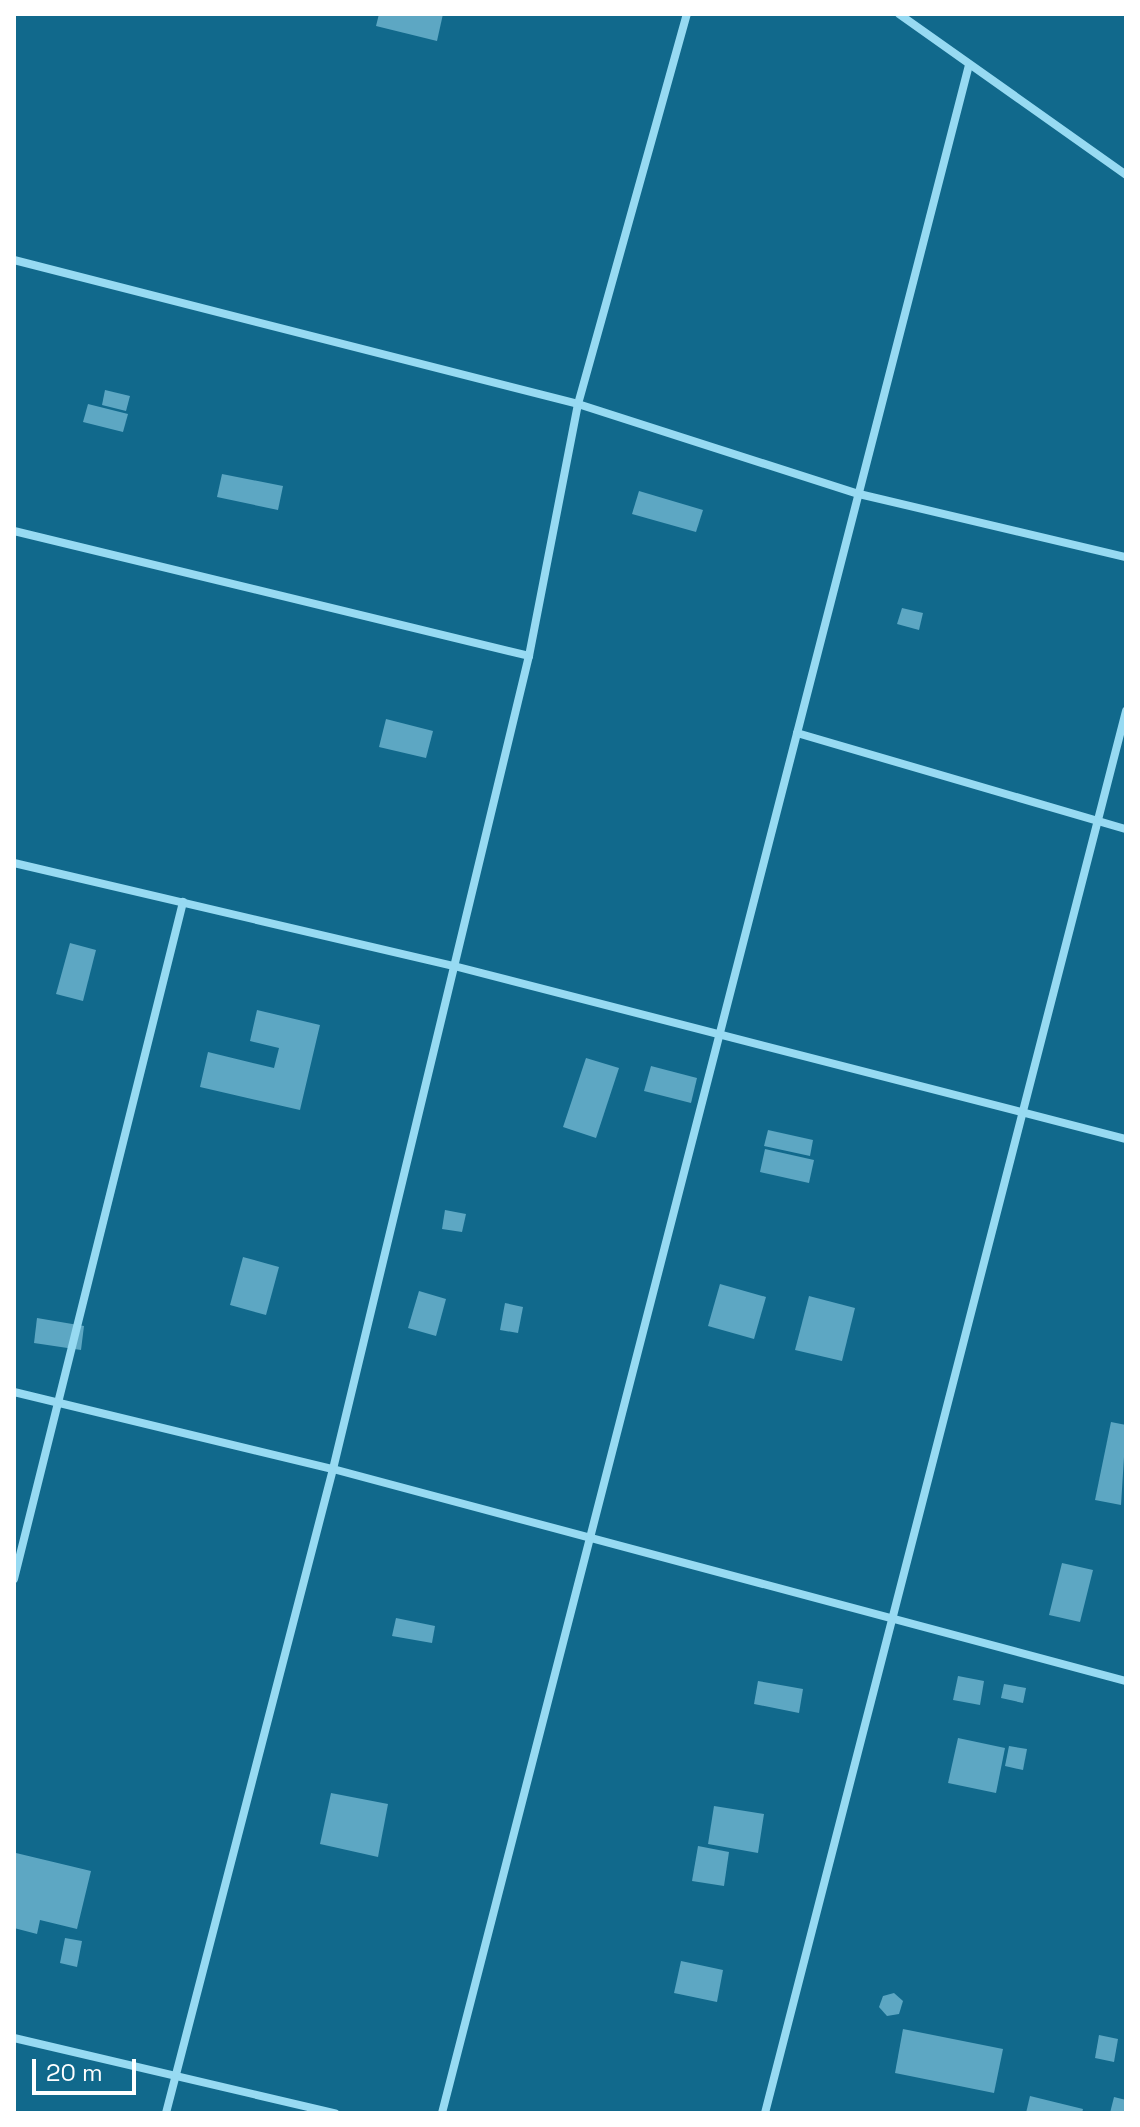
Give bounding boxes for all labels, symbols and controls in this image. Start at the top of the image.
scale bar [36,2043,140,2093]
text: 20 m [46,2057,103,2088]

